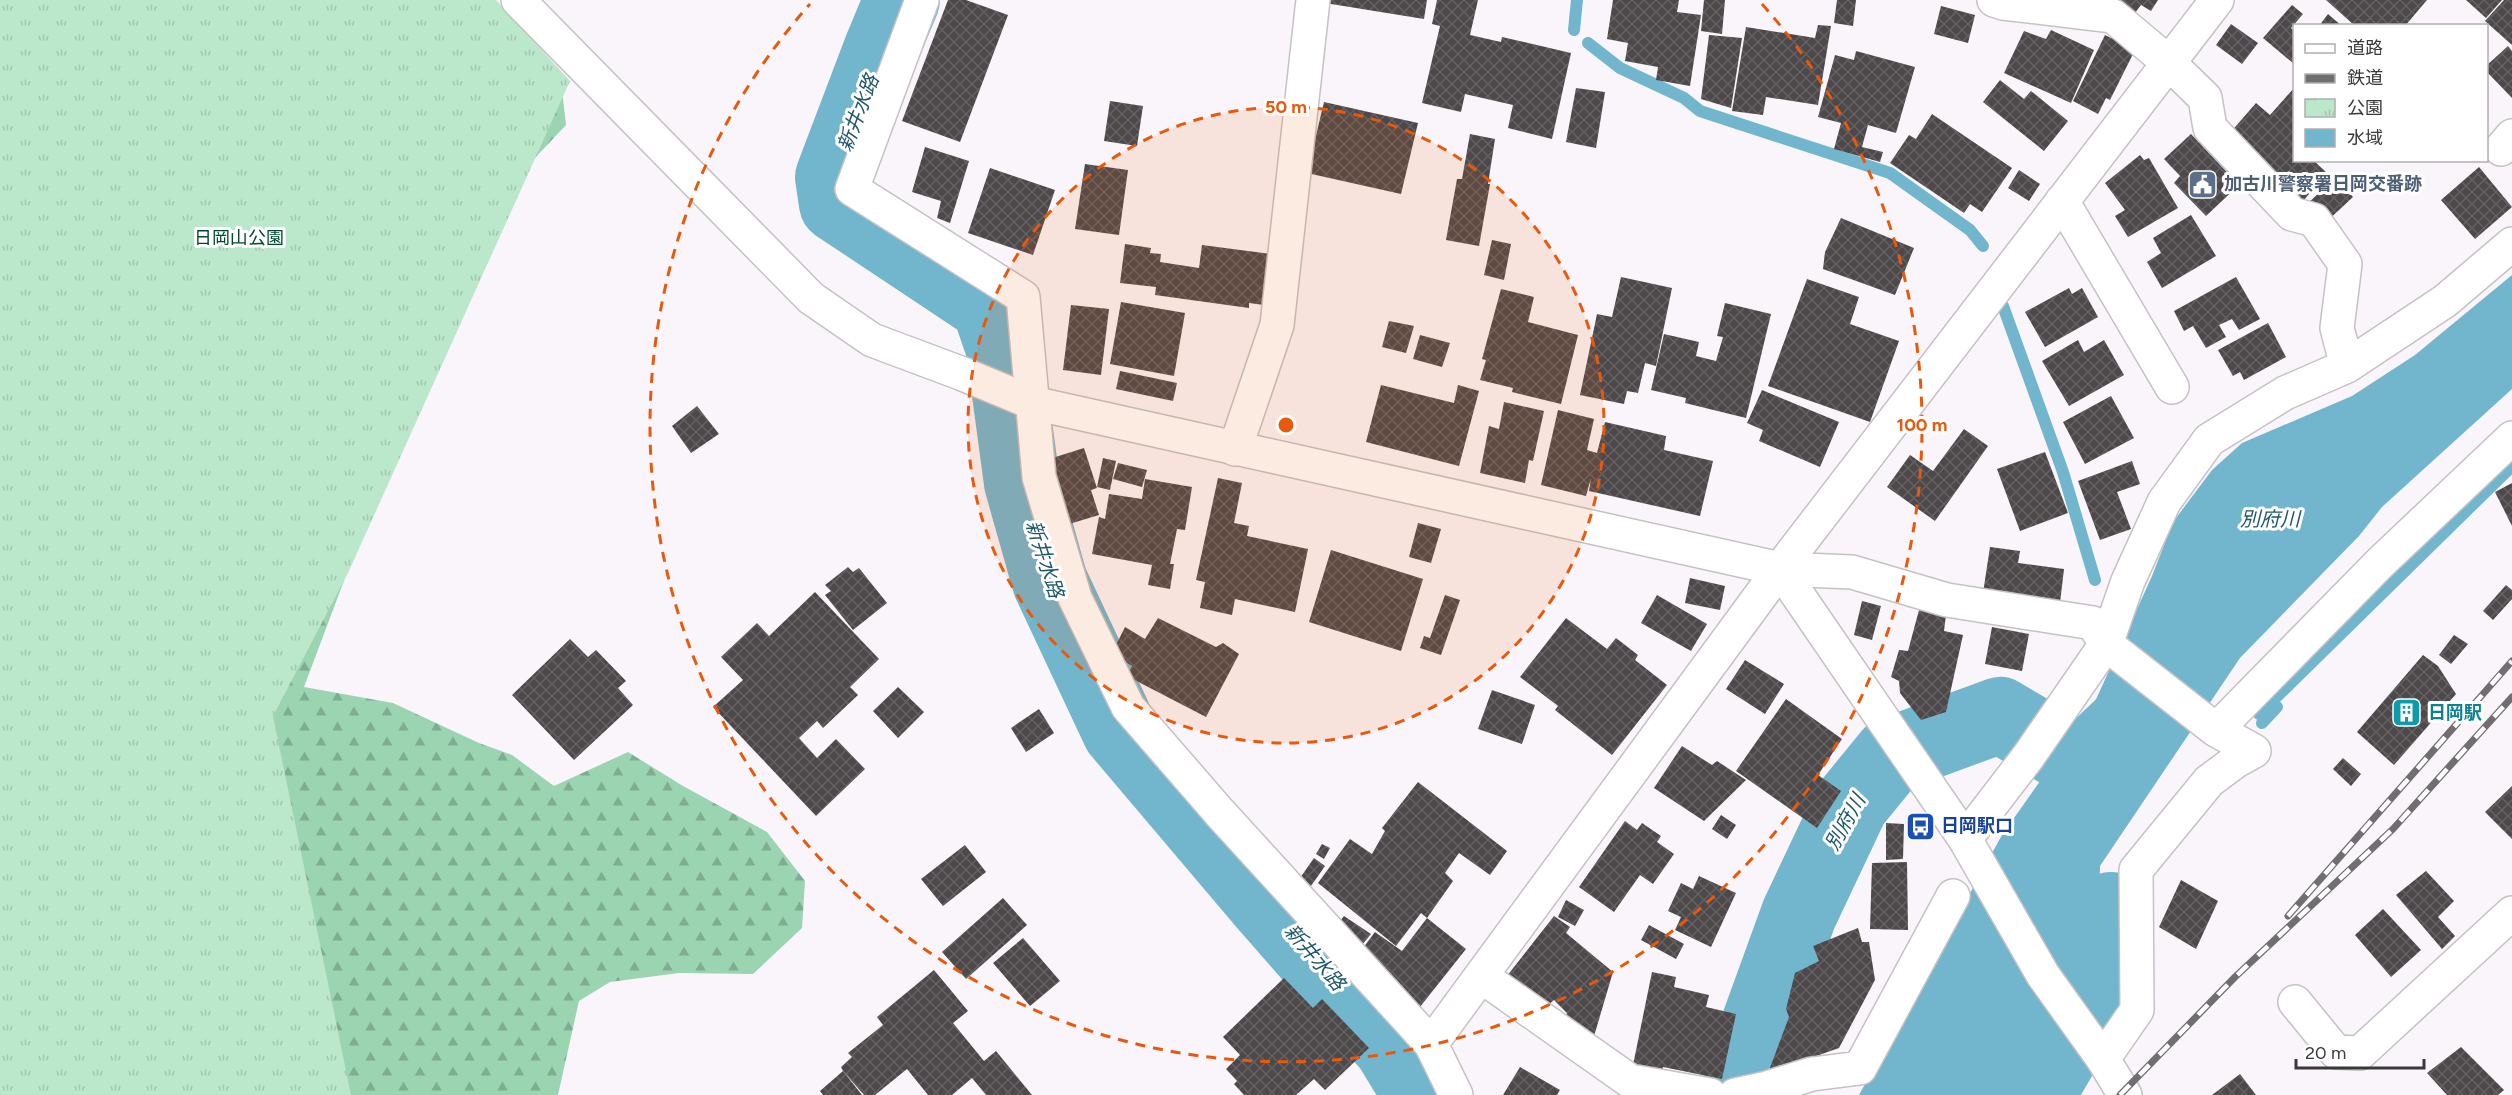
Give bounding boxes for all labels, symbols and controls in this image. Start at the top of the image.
legend [2293,24,2488,162]
text: 道路 [2347,37,2383,59]
text: 鉄道 [2347,67,2383,89]
water label: 新井水路 [832,69,884,155]
text: 50 m [1265,96,1307,118]
text: 公園 [2347,97,2383,119]
text: 水域 [2347,127,2383,149]
public building icon: 加古川警察署日岡交番跡 [2187,168,2219,200]
place label: 加古川警察署日岡交番跡 [2224,173,2422,195]
park label: 日岡山公園 [194,227,284,249]
text: 100 m [1897,414,1947,436]
centre of rings [1276,415,1296,435]
water label: 別府川 [2240,507,2302,531]
water label: 新井水路 [1021,517,1069,603]
building icon: 日岡駅 [2391,697,2423,729]
place label: 日岡駅 [2428,702,2482,724]
water label: 別府川 [1820,788,1871,854]
bus stop icon: 日岡駅口 [1904,810,1936,842]
place label: 日岡駅口 [1941,815,2013,837]
water label: 新井水路 [1280,919,1352,997]
scale bar [2296,1032,2424,1070]
text: 20 m [2305,1042,2346,1064]

